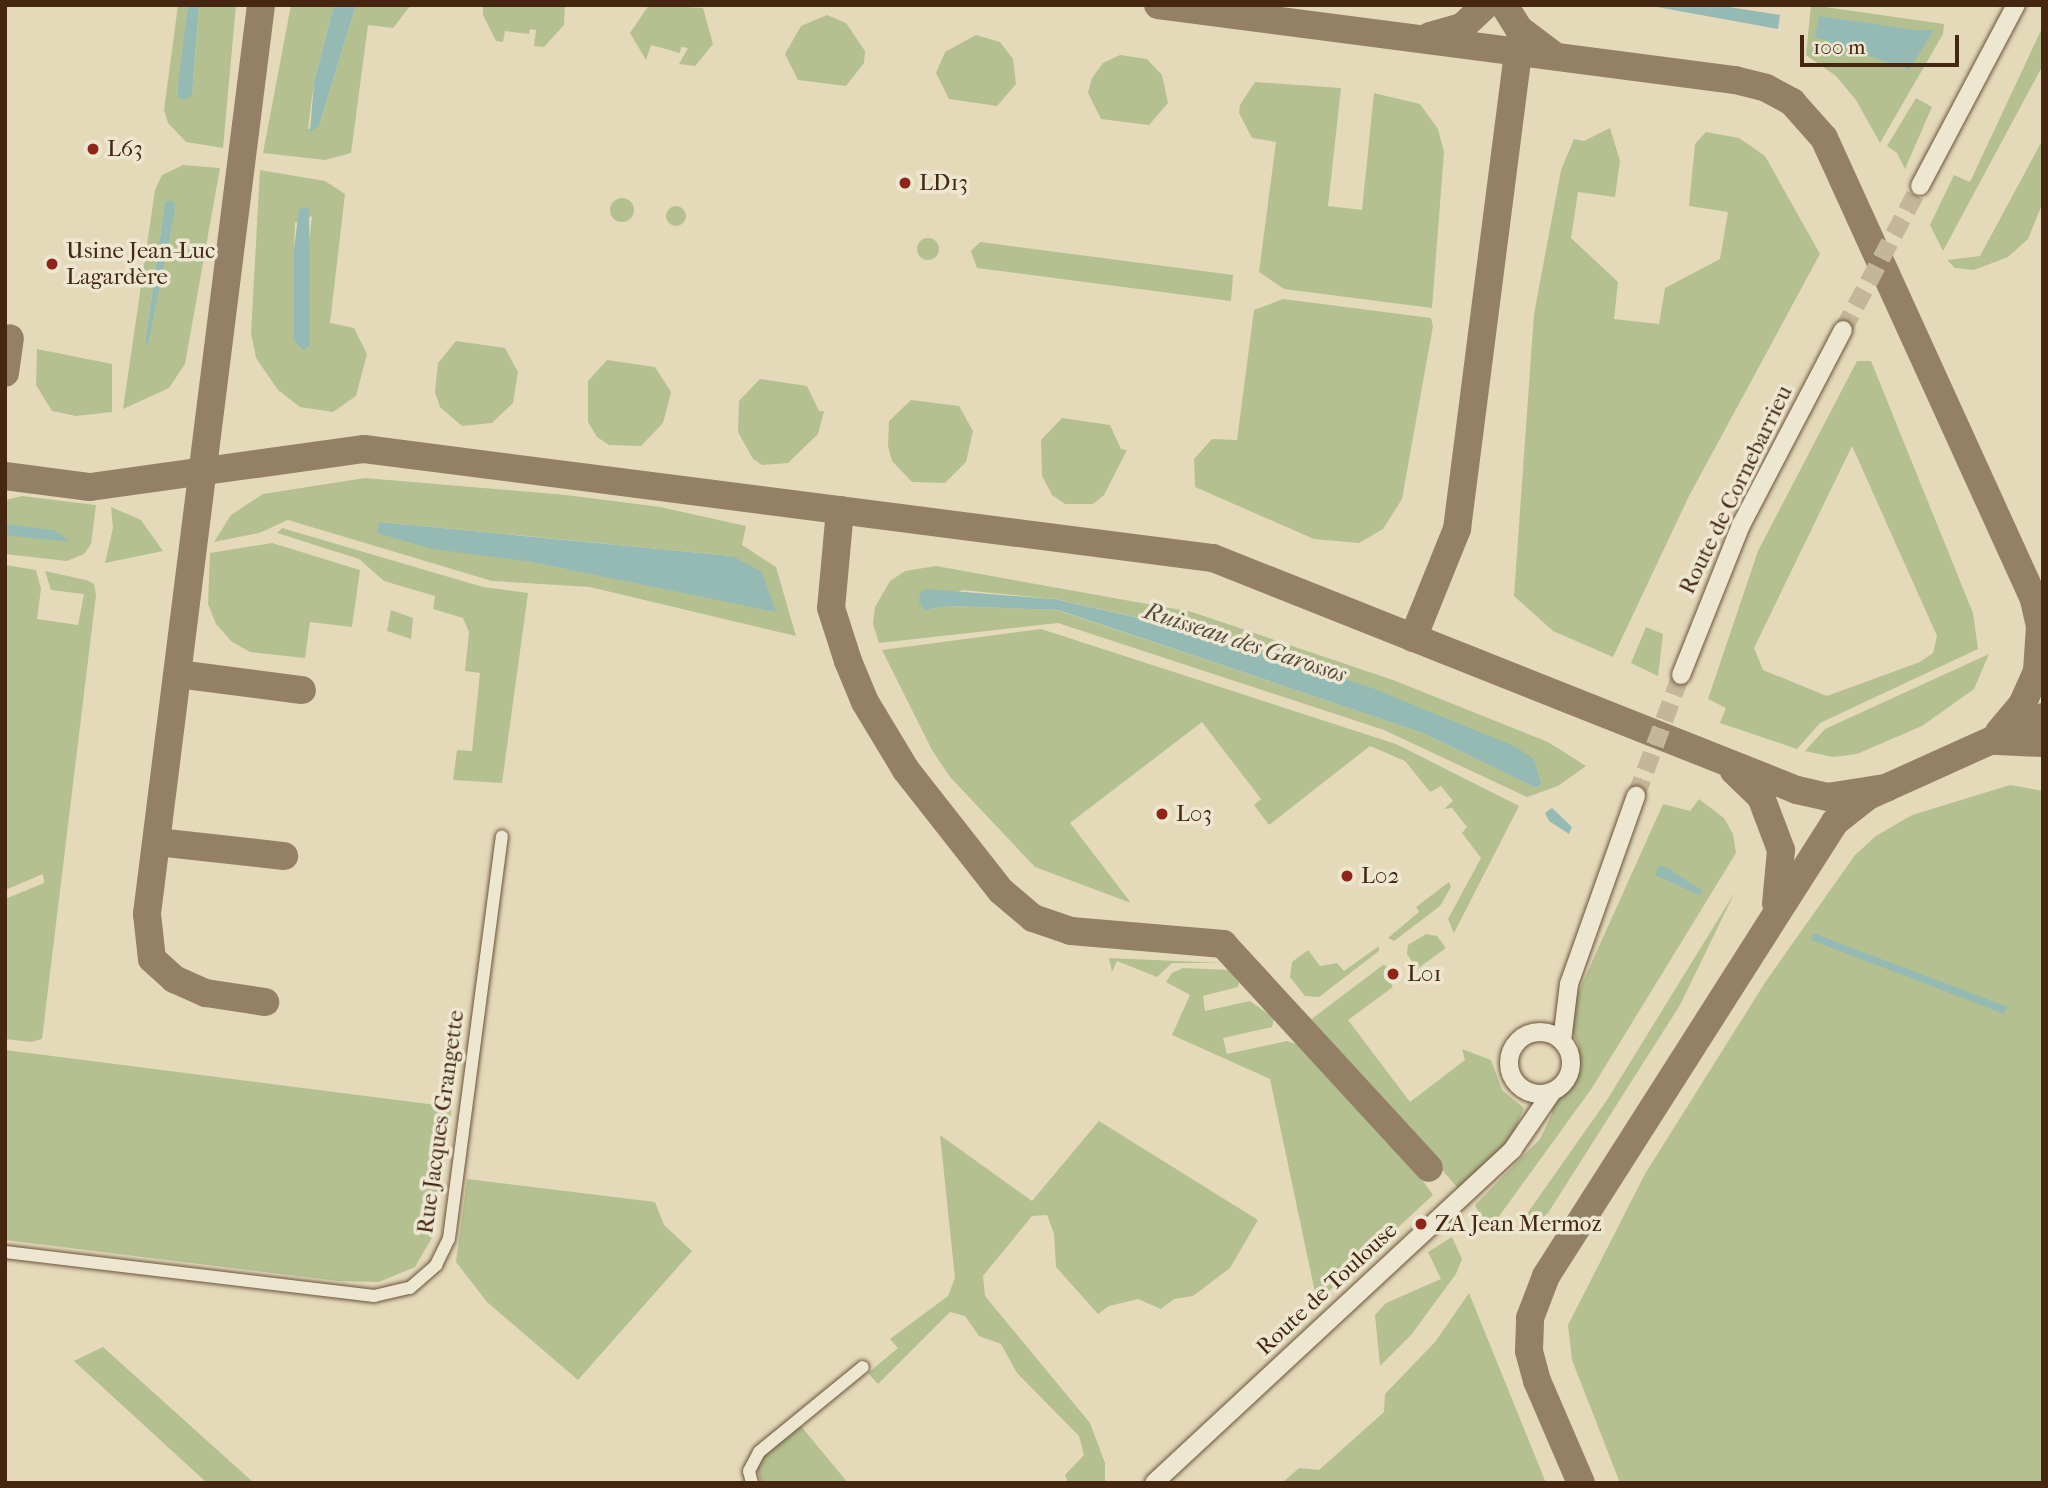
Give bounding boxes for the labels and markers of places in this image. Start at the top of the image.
place label: L63 [107,135,143,163]
marker: L63 [85,141,101,157]
place label: LD13 [919,169,968,197]
marker: LD13 [897,175,913,191]
place label: Usine Jean-Luc Lagardère [66,237,215,291]
marker: Usine Jean-Luc Lagardère [44,256,60,272]
place label: L03 [1176,800,1212,828]
marker: L03 [1154,806,1170,822]
place label: L02 [1361,862,1399,890]
marker: L02 [1339,868,1355,884]
place label: L01 [1407,960,1442,988]
marker: L01 [1385,966,1401,982]
place label: ZA Jean Mermoz [1435,1210,1602,1238]
marker: ZA Jean Mermoz [1413,1216,1429,1232]

